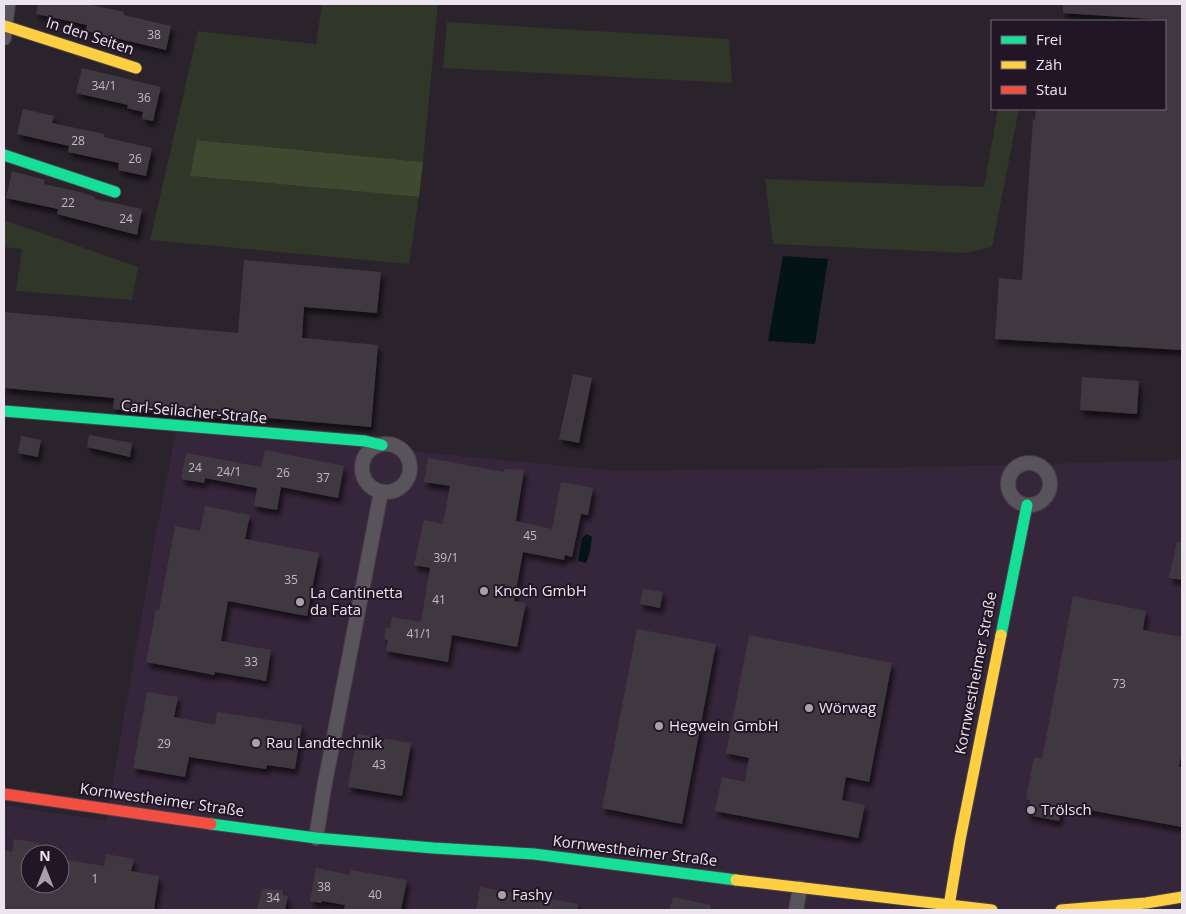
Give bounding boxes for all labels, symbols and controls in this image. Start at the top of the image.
street label: In den Seiten [44,11,137,59]
legend [991,20,1166,110]
house number: 38 [147,26,161,43]
text: Frei [1036,29,1062,49]
text: Zäh [1036,54,1062,74]
house number: 34/1 [92,77,116,94]
text: Stau [1036,79,1067,99]
house number: 36 [137,89,151,106]
house number: 28 [71,132,85,149]
house number: 26 [128,150,142,167]
house number: 22 [61,194,75,211]
house number: 24 [119,210,133,227]
street label: Carl-Seilacher-Straße [120,395,268,427]
house number: 24 [188,459,202,476]
house number: 24/1 [217,463,241,480]
house number: 26 [276,464,290,481]
house number: 37 [316,469,330,486]
house number: 45 [523,527,537,544]
house number: 39/1 [434,549,458,566]
house number: 35 [284,571,298,588]
place label: Knoch GmbH [494,580,587,600]
place label: La Cantinetta da Fata [310,582,403,619]
marker: Knoch GmbH [478,585,490,597]
street label: Kornwestheimer Straße [949,590,1001,756]
house number: 41 [432,591,446,608]
marker: La Cantinetta da Fata [294,596,306,608]
house number: 41/1 [407,625,431,642]
house number: 33 [244,653,258,670]
house number: 73 [1112,675,1126,692]
place label: Wörwag [819,697,876,717]
marker: Wörwag [803,702,815,714]
place label: Hegwein GmbH [669,715,779,735]
marker: Hegwein GmbH [653,720,665,732]
place label: Rau Landtechnik [266,732,382,752]
house number: 29 [157,735,171,752]
marker: Rau Landtechnik [250,737,262,749]
house number: 43 [372,756,386,773]
street label: Kornwestheimer Straße [79,778,246,820]
place label: Trölsch [1041,799,1092,819]
marker: Trölsch [1025,804,1037,816]
street label: Kornwestheimer Straße [552,830,719,870]
north arrow [20,844,70,894]
text: N [39,846,51,865]
house number: 1 [92,870,98,887]
house number: 38 [317,878,331,895]
place label: Fashy [512,884,552,904]
house number: 40 [368,886,382,903]
house number: 34 [266,889,280,906]
marker: Fashy [496,889,508,901]

